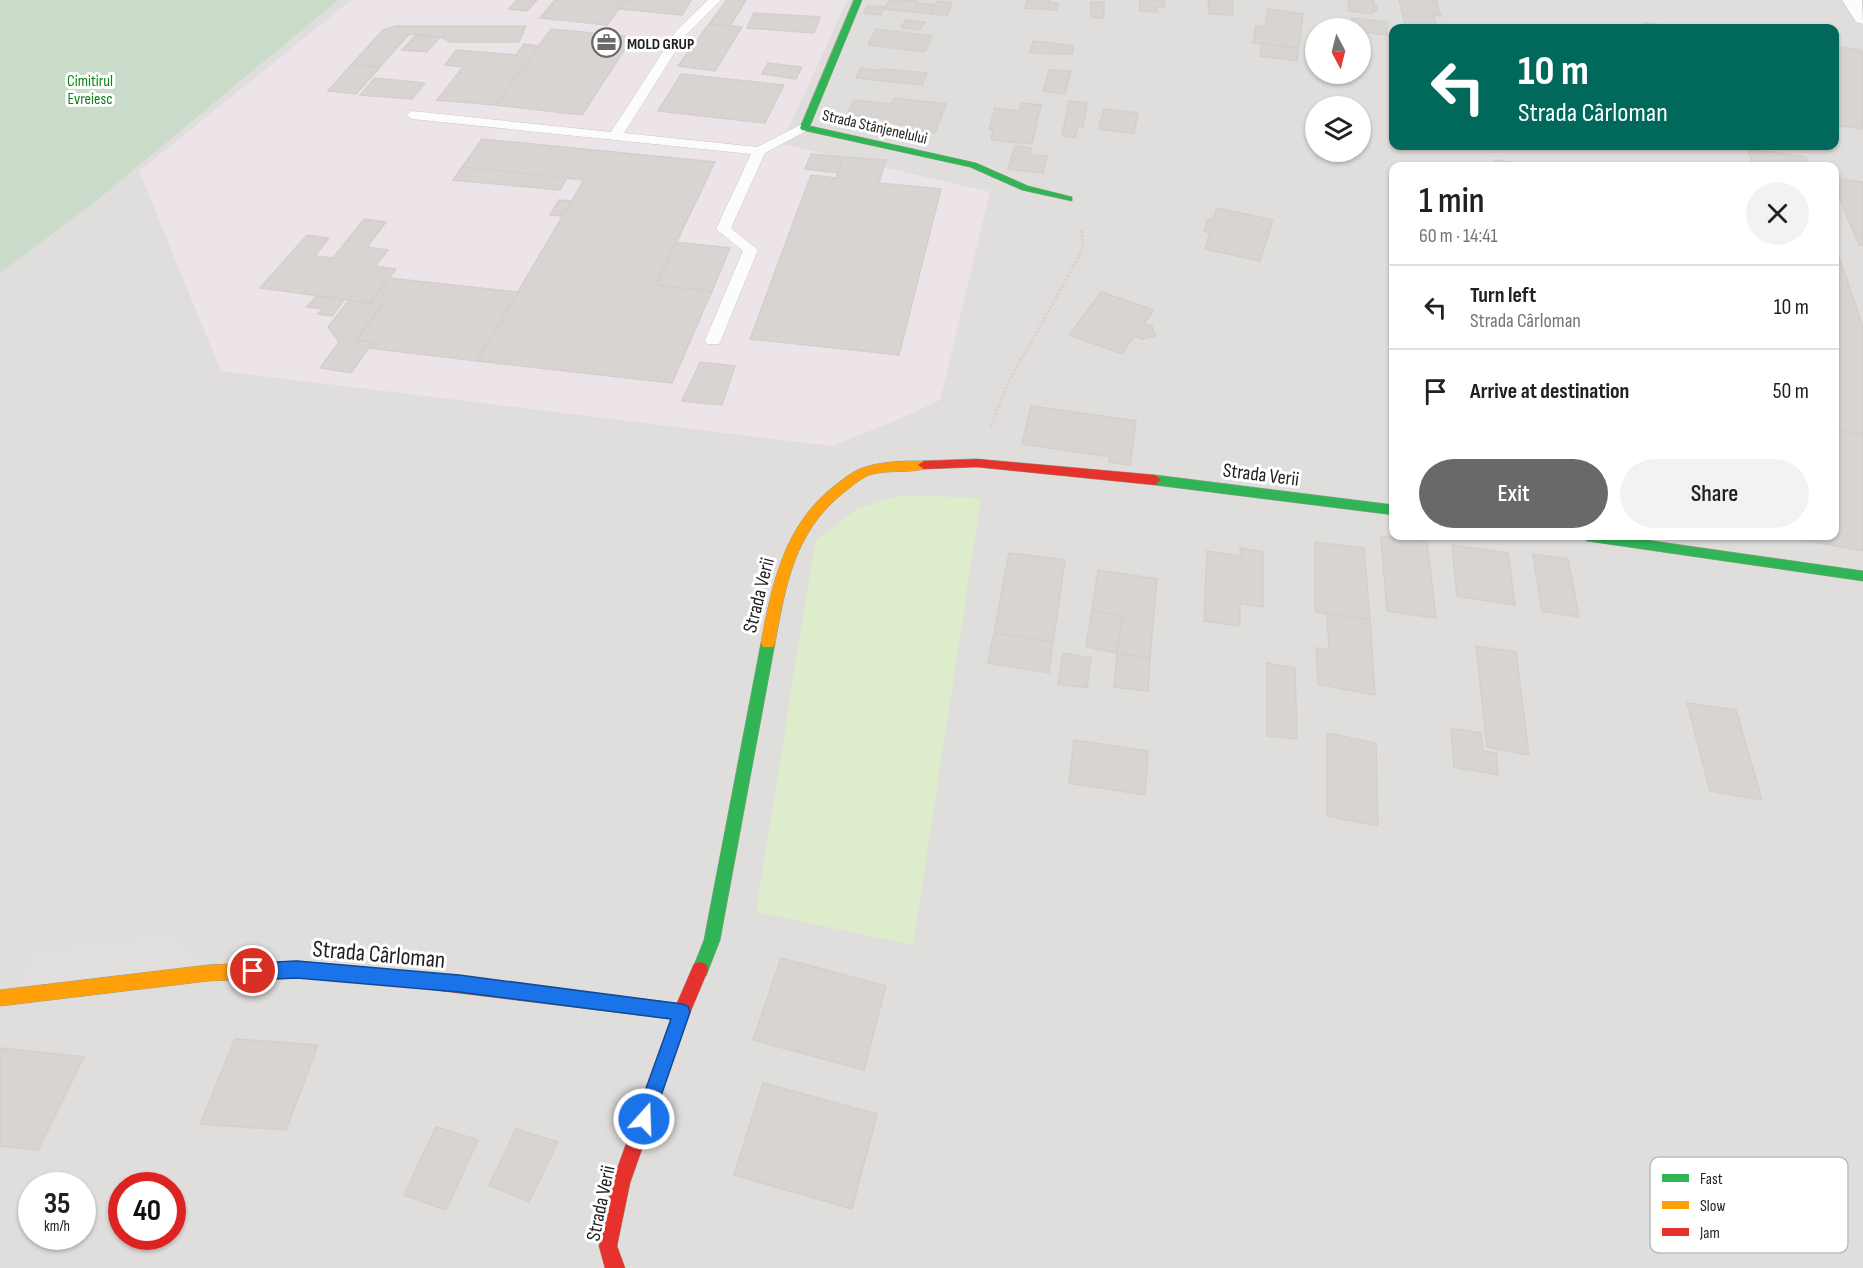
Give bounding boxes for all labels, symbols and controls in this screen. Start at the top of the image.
north arrow [1305,18,1371,84]
map controls [1305,18,1371,162]
office icon: MOLD GRUP [590,27,622,59]
place label: MOLD GRUP [627,35,694,54]
text: 10 m [1518,46,1589,97]
icon: left [1419,48,1497,126]
park label: Cimitirul Evreiesc [67,72,113,109]
button: layers [1305,96,1371,162]
text: Strada Cârloman [1518,97,1668,129]
street label: Strada Stânjenelului [820,106,929,149]
text: 1 min [1419,180,1484,223]
button: close [1746,182,1809,245]
text: 60 m · 14:41 [1419,224,1498,248]
text: Turn left [1470,282,1536,309]
icon: left [1419,291,1452,324]
text: 10 m [1774,294,1809,321]
text: Strada Cârloman [1470,309,1581,333]
icon: arrive [1419,375,1452,408]
text: Arrive at destination [1470,378,1629,405]
text: 50 m [1773,378,1809,405]
street label: Strada Verii [1221,458,1300,492]
button: Exit [1419,459,1608,528]
button: Share [1620,459,1809,528]
street label: Strada Verii [738,555,780,635]
street label: Strada Cârloman [311,934,447,975]
pin [227,945,278,996]
icon: arrive [236,954,269,987]
position arrow [612,1087,676,1151]
legend [1650,1157,1848,1253]
street label: Strada Verii [581,1163,621,1243]
text: Fast [1700,1170,1723,1189]
speed limit sign: 40 [108,1172,186,1250]
text: 35 [44,1186,70,1222]
text: Slow [1700,1197,1725,1216]
text: km/h [44,1217,70,1236]
text: Jam [1699,1224,1720,1243]

